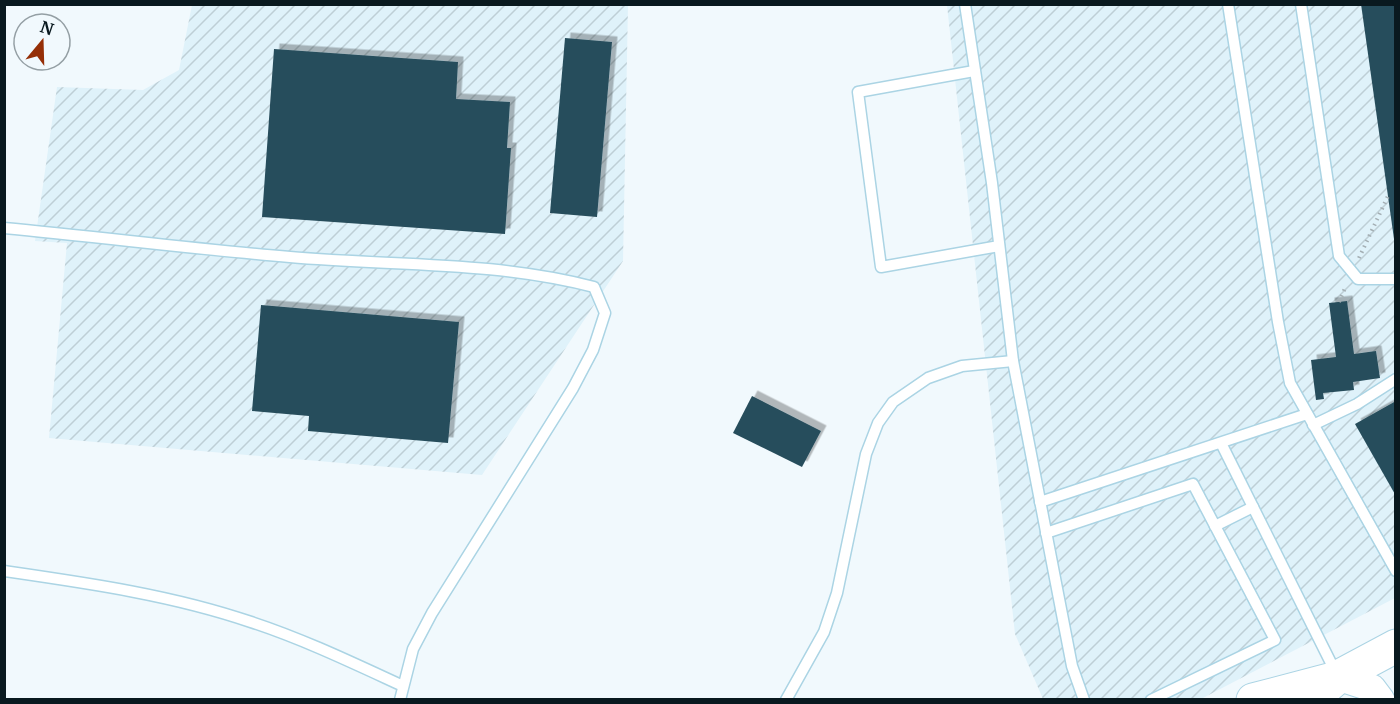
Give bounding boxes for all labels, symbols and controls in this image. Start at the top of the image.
north arrow [12,12,72,72]
text: N [38,16,56,39]

